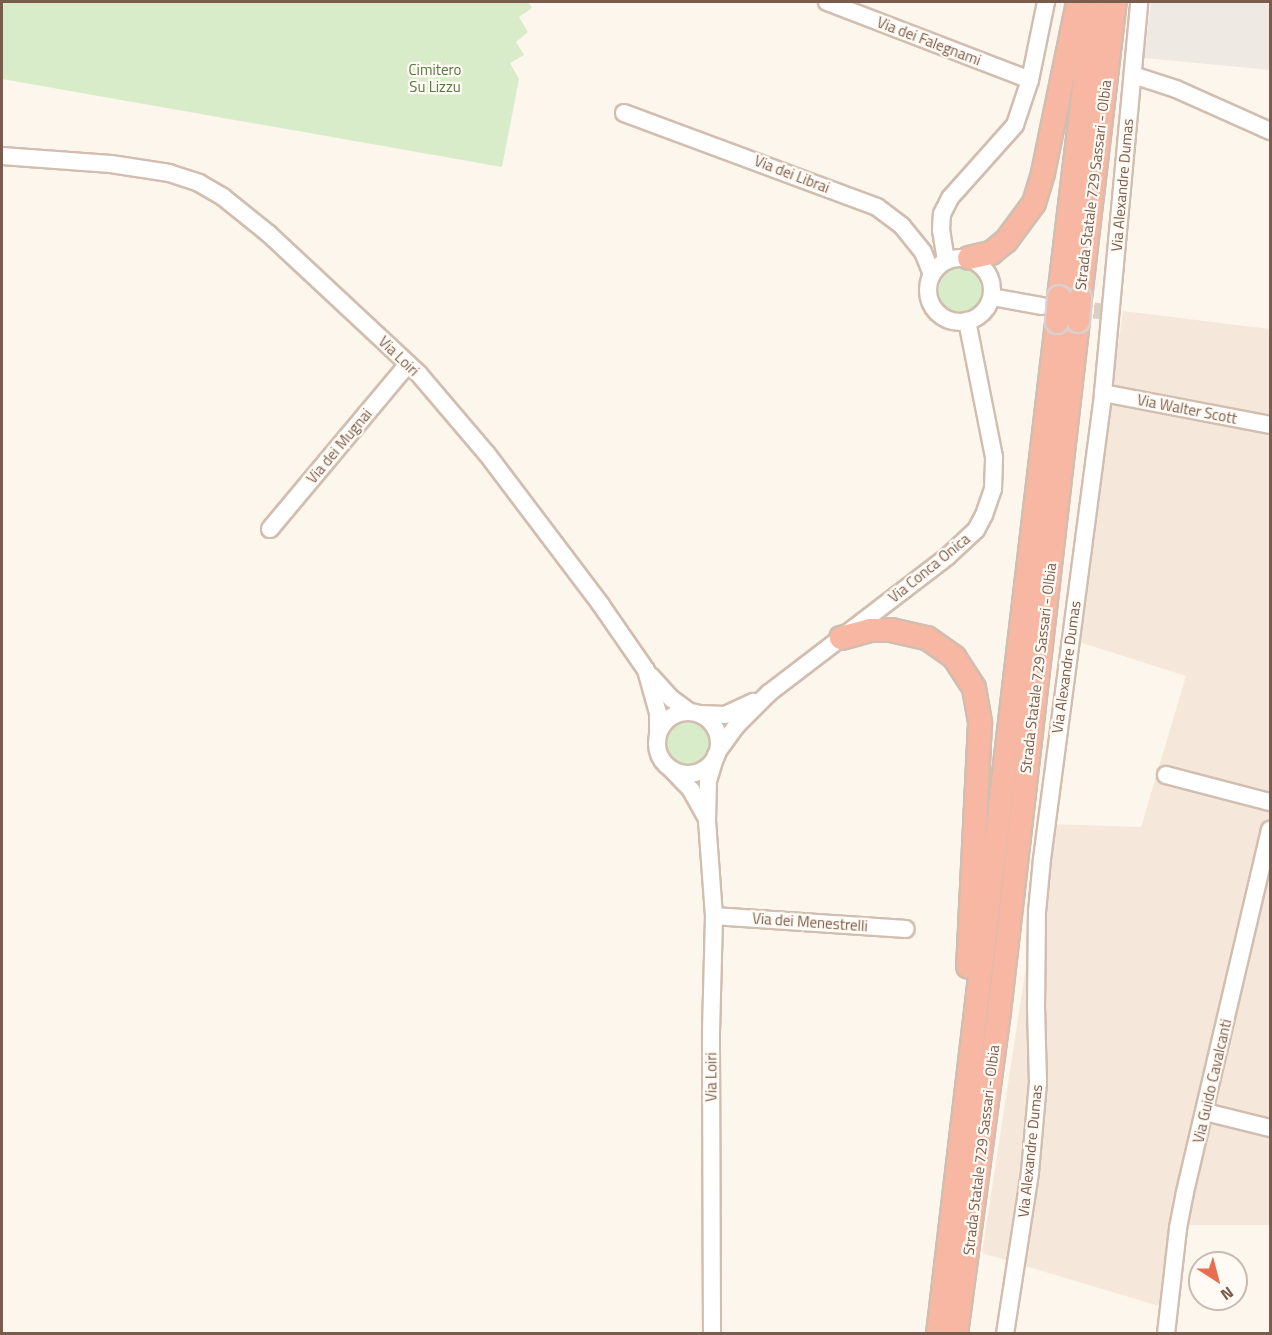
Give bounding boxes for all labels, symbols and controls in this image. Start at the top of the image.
street label: Via dei Falegnami [874,13,984,69]
park label: Cimitero Su Lizzu [408,60,462,95]
street label: Strada Statale 729 Sassari - Olbia [1071,79,1115,291]
street label: Via Alexandre Dumas [1107,118,1137,252]
street label: Via dei Librai [752,151,832,197]
street label: Via Loiri [375,332,423,380]
street label: Via Walter Scott [1136,391,1238,427]
street label: Via dei Mugnai [303,405,375,487]
street label: Via Conca Onica [885,530,973,606]
street label: Strada Statale 729 Sassari - Olbia [1016,562,1060,774]
street label: Via Alexandre Dumas [1048,600,1084,734]
street label: Via dei Menestrelli [752,909,868,935]
street label: Via Guido Cavalcanti [1189,1017,1235,1145]
street label: Strada Statale 729 Sassari - Olbia [959,1044,1003,1256]
street label: Via Loiri [702,1052,720,1102]
street label: Via Alexandre Dumas [1014,1084,1046,1218]
north arrow [1188,1251,1248,1311]
text: N [1216,1281,1239,1307]

